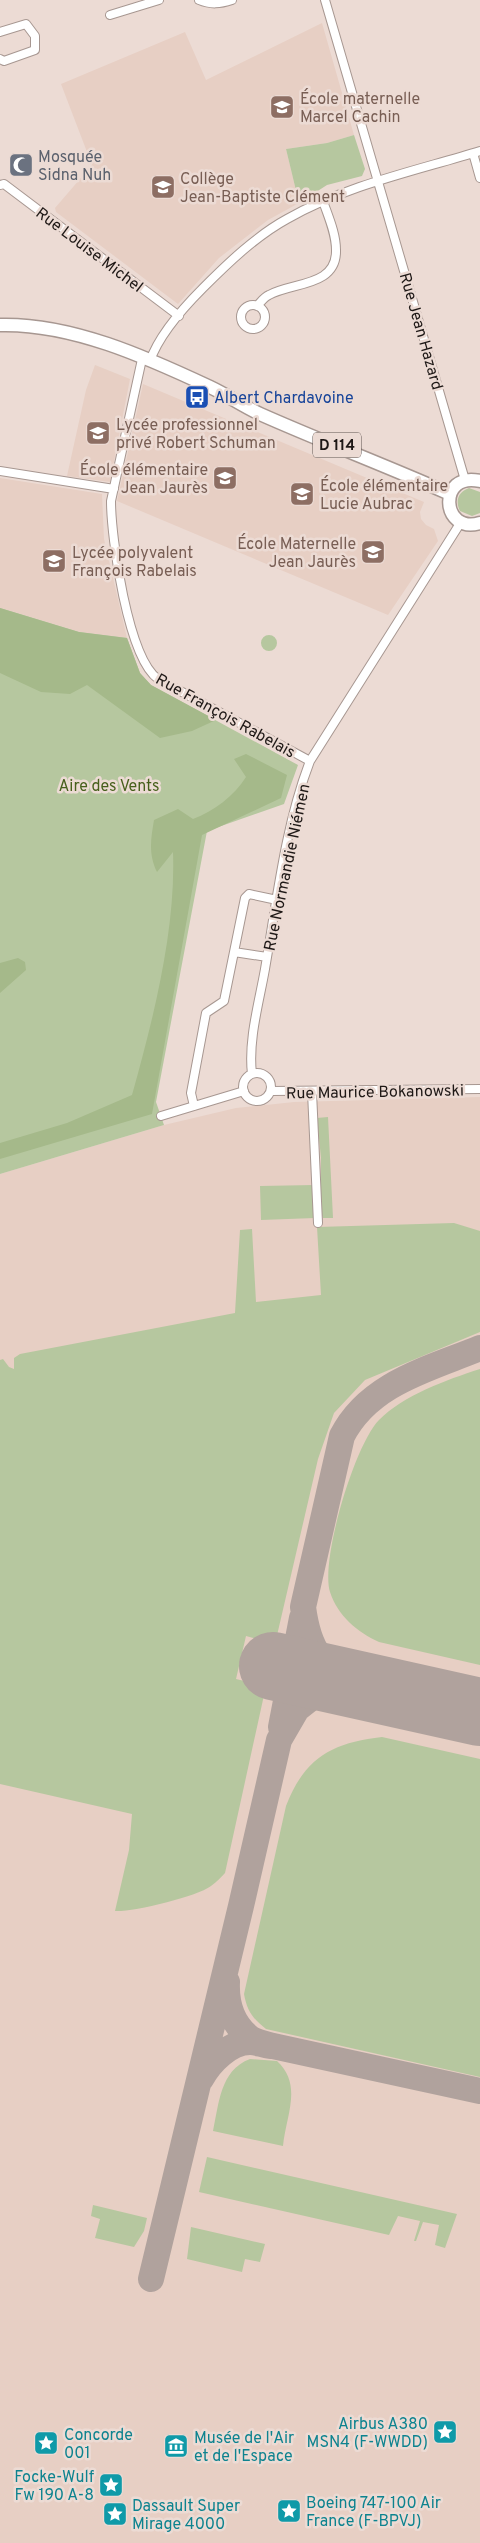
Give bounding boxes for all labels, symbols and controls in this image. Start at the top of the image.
place label: École maternelle Marcel Cachin [300,88,420,128]
school or university icon: École maternelle Marcel Cachin [269,94,295,120]
place label: Mosquée Sidna Nuh [38,148,111,186]
mosque icon: Mosquée Sidna Nuh [8,152,34,178]
place label: Collège Jean-Baptiste Clément [180,170,345,208]
school or university icon: Collège Jean-Baptiste Clément [150,174,176,200]
street label: Rue Louise Michel [31,204,146,297]
street label: Rue Jean Hazard [394,271,446,392]
bus stop icon: Albert Chardavoine [184,384,210,410]
place label: Albert Chardavoine [214,389,354,409]
place label: Lycée professionnel privé Robert Schuman [116,416,276,454]
school or university icon: Lycée professionnel privé Robert Schuman [85,420,111,446]
road number: D 114 [313,432,361,458]
place label: École élémentaire Jean Jaurès [80,459,208,499]
school or university icon: École élémentaire Jean Jaurès [212,465,238,491]
place label: École élémentaire Lucie Aubrac [320,475,448,515]
school or university icon: École élémentaire Lucie Aubrac [289,481,315,507]
place label: École Maternelle Jean Jaurès [237,533,356,573]
school or university icon: École Maternelle Jean Jaurès [360,539,386,565]
place label: Lycée polyvalent François Rabelais [72,544,197,582]
school or university icon: Lycée polyvalent François Rabelais [41,548,67,574]
street label: Rue François Rabelais [152,670,298,763]
park label: Aire des Vents [58,777,160,797]
street label: Rue Normandie Niémen [260,782,315,953]
street label: Rue Maurice Bokanowski [286,1081,464,1105]
place label: Airbus A380 MSN4 (F-WWDD) [307,2415,428,2453]
place icon: Airbus A380 MSN4 (F-WWDD) [432,2419,458,2445]
place label: Concorde 001 [64,2426,133,2464]
place label: Musée de l'Air et de l'Espace [194,2429,294,2467]
place icon: Concorde 001 [33,2430,59,2456]
museum icon: Musée de l'Air et de l'Espace [163,2433,189,2459]
place label: Focke-Wulf Fw 190 A-8 [14,2468,95,2506]
place icon: Focke-Wulf Fw 190 A-8 [98,2472,124,2498]
place label: Boeing 747-100 Air France (F-BPVJ) [306,2494,441,2532]
place label: Dassault Super Mirage 4000 [132,2497,240,2535]
place icon: Boeing 747-100 Air France (F-BPVJ) [276,2498,302,2524]
place icon: Dassault Super Mirage 4000 [102,2501,128,2527]

